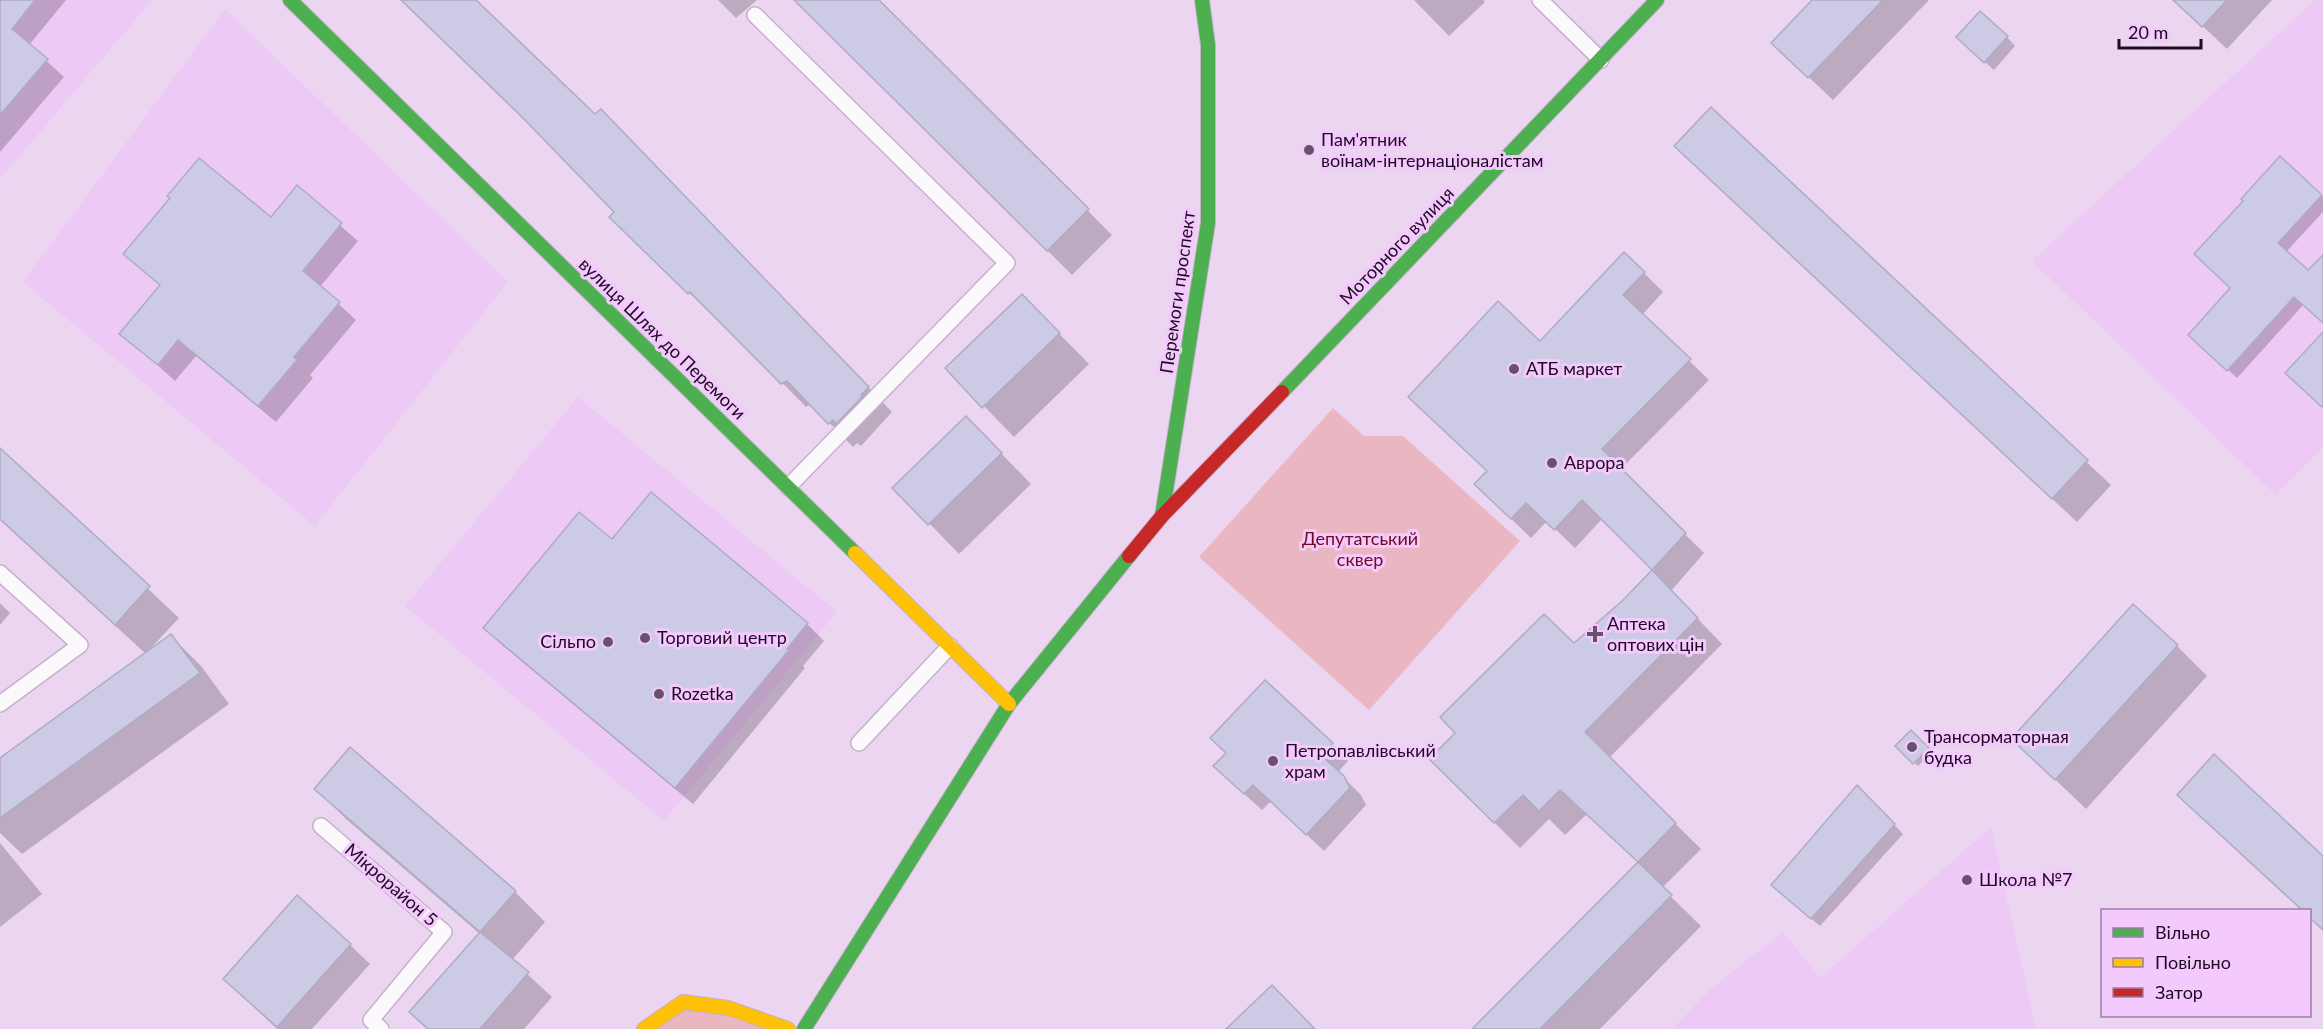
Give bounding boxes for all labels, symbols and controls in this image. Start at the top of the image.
scale bar [2119,12,2202,50]
text: 20 m [2128,21,2168,43]
place label: Пам'ятник воїнам-інтернаціоналістам [1321,128,1543,171]
marker: Пам'ятник воїнам-інтернаціоналістам [1302,143,1316,157]
street label: Моторного вулиця [1334,182,1458,309]
street label: Перемоги проспект [1155,209,1199,375]
street label: вулиця Шлях до Перемоги [575,253,751,424]
place label: АТБ маркет [1526,357,1622,379]
marker: АТБ маркет [1507,362,1521,376]
place label: Аврора [1564,451,1624,473]
marker: Аврора [1545,456,1559,470]
park label: Депутатський сквер [1302,527,1418,570]
place label: Аптека оптових цін [1607,612,1704,655]
place label: Торговий центр [657,626,787,648]
marker: Аптека оптових цін [1588,627,1602,641]
place label: Сільпо [540,630,596,652]
marker: Торговий центр [638,631,652,645]
marker: Сільпо [601,635,615,649]
place label: Rozetka [671,682,734,704]
marker: Rozetka [652,687,666,701]
place label: Трансорматорная будка [1924,725,2069,768]
place label: Петропавлівський храм [1285,739,1436,782]
marker: Трансорматорная будка [1905,740,1919,754]
marker: Петропавлівський храм [1266,754,1280,768]
street label: Мікрорайон 5 [341,838,442,930]
place label: Школа №7 [1979,868,2073,890]
marker: Школа №7 [1960,873,1974,887]
legend [2101,909,2311,1017]
text: Вільно [2155,921,2210,943]
text: Повільно [2155,951,2231,973]
text: Затор [2155,981,2203,1003]

